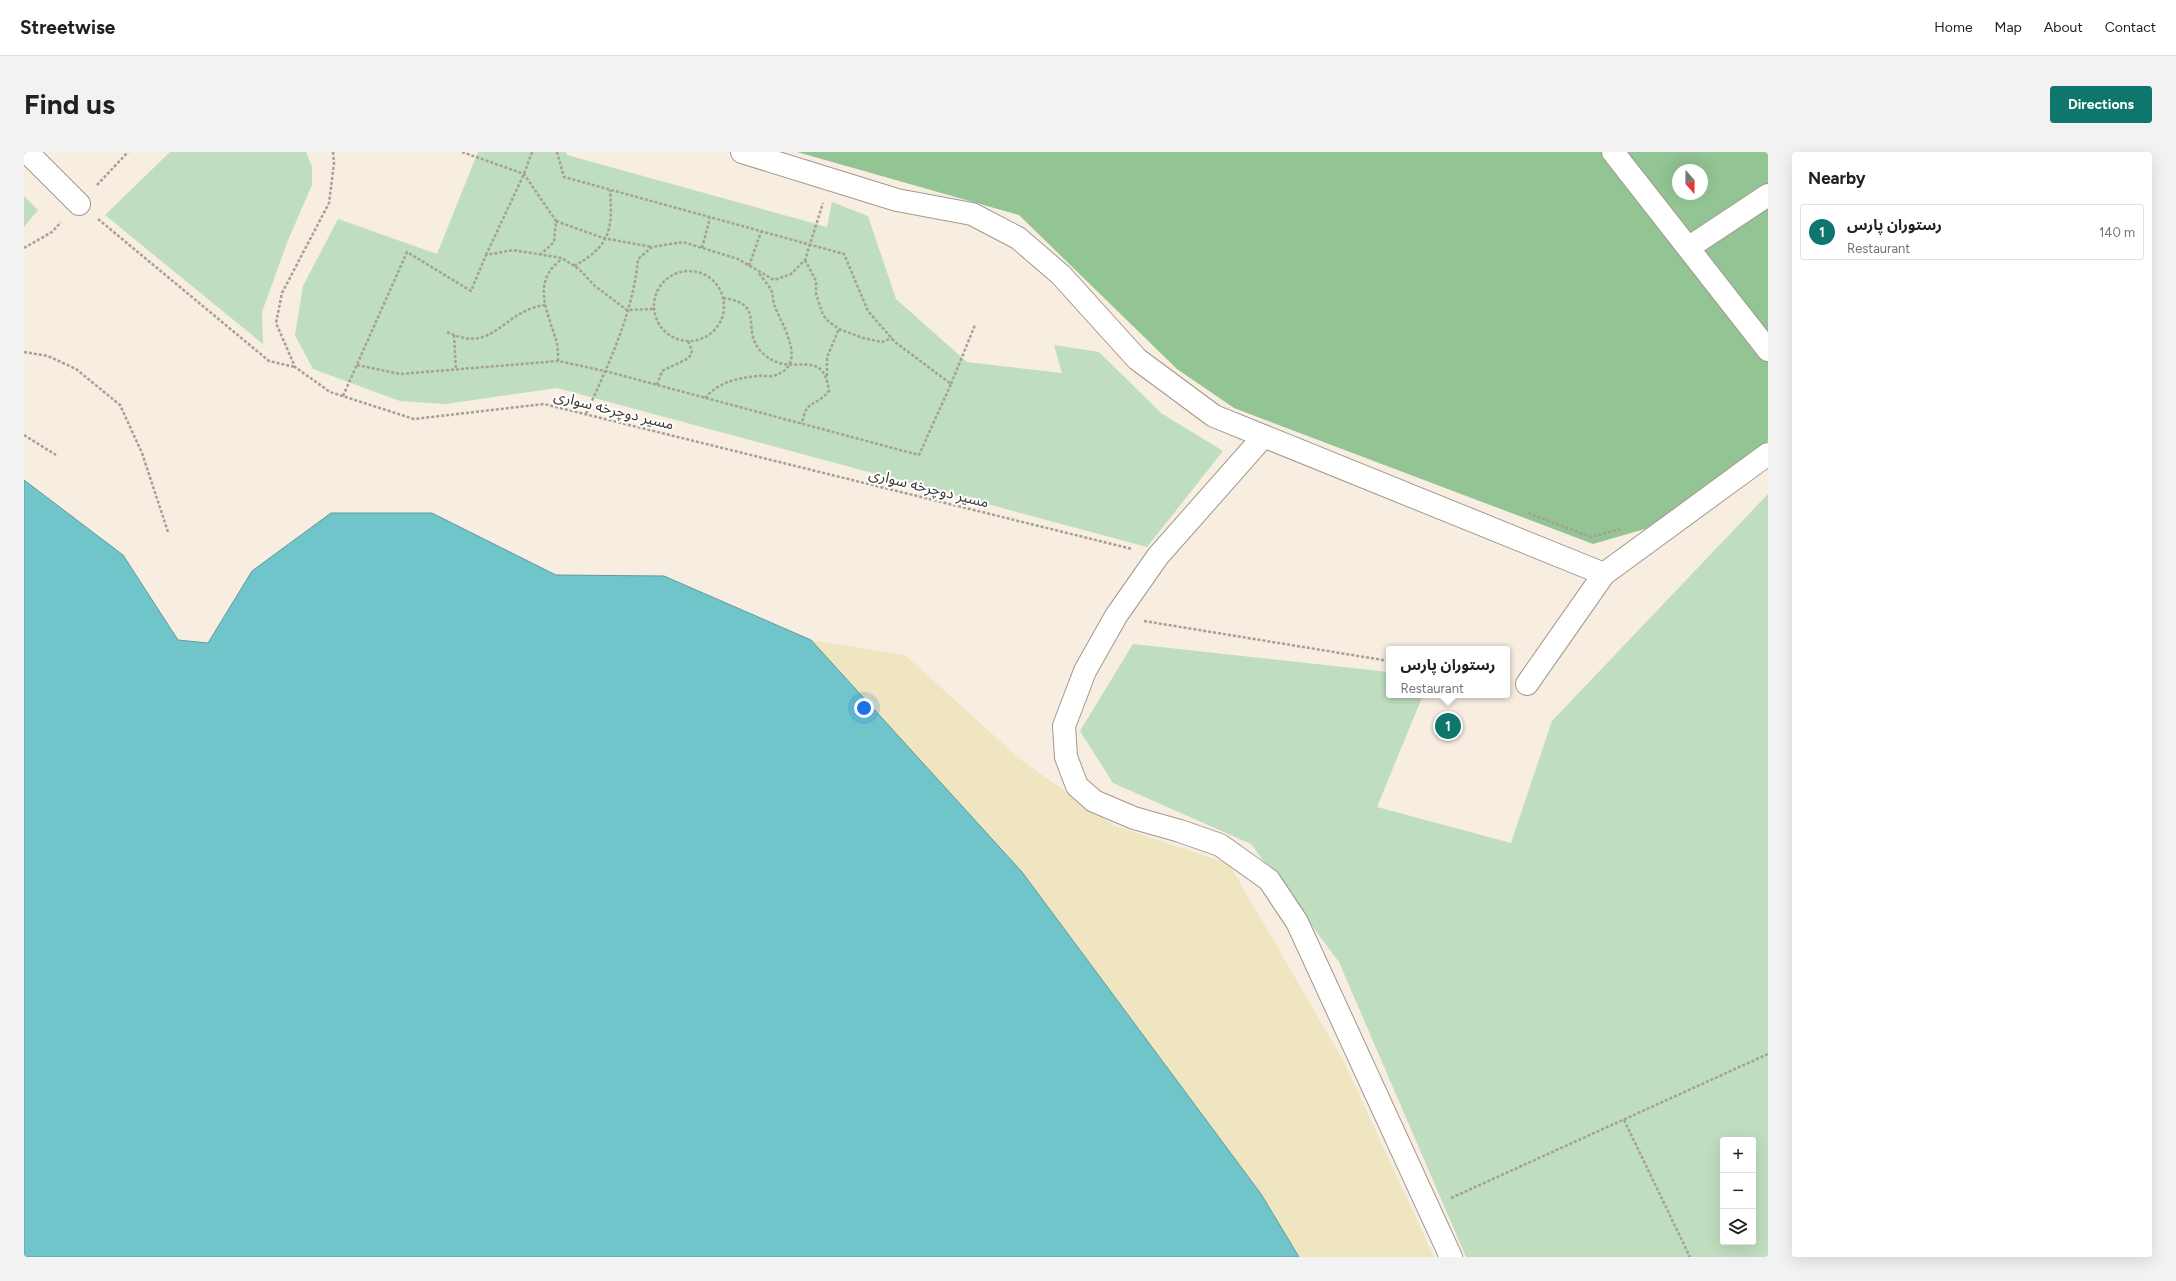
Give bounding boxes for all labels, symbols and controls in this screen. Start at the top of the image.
text: Streetwise [20,16,115,39]
text: Home [1934,19,1973,36]
text: Map [1995,19,2022,36]
text: About [2044,19,2083,36]
text: Contact [2105,19,2156,36]
button: Directions [2050,86,2152,123]
text: Find us [24,87,115,121]
north arrow [1672,164,1708,200]
text: Nearby [1808,168,1866,188]
text: رستوران پارس [1847,216,1942,234]
text: 1 [1819,225,1825,240]
text: 140 m [2099,225,2135,240]
text: Restaurant [1847,241,1910,256]
street label: مسیر دوچرخه سواری [552,386,676,435]
street label: مسیر دوچرخه سواری [867,464,991,513]
popup [1386,646,1510,698]
text: رستوران پارس [1401,656,1495,674]
text: Restaurant [1401,681,1464,696]
your location [854,698,874,718]
pin: 1 [1435,711,1461,741]
map controls [1720,1137,1756,1245]
button: + [1720,1137,1756,1173]
button: − [1720,1173,1756,1209]
button: layers [1720,1209,1756,1245]

